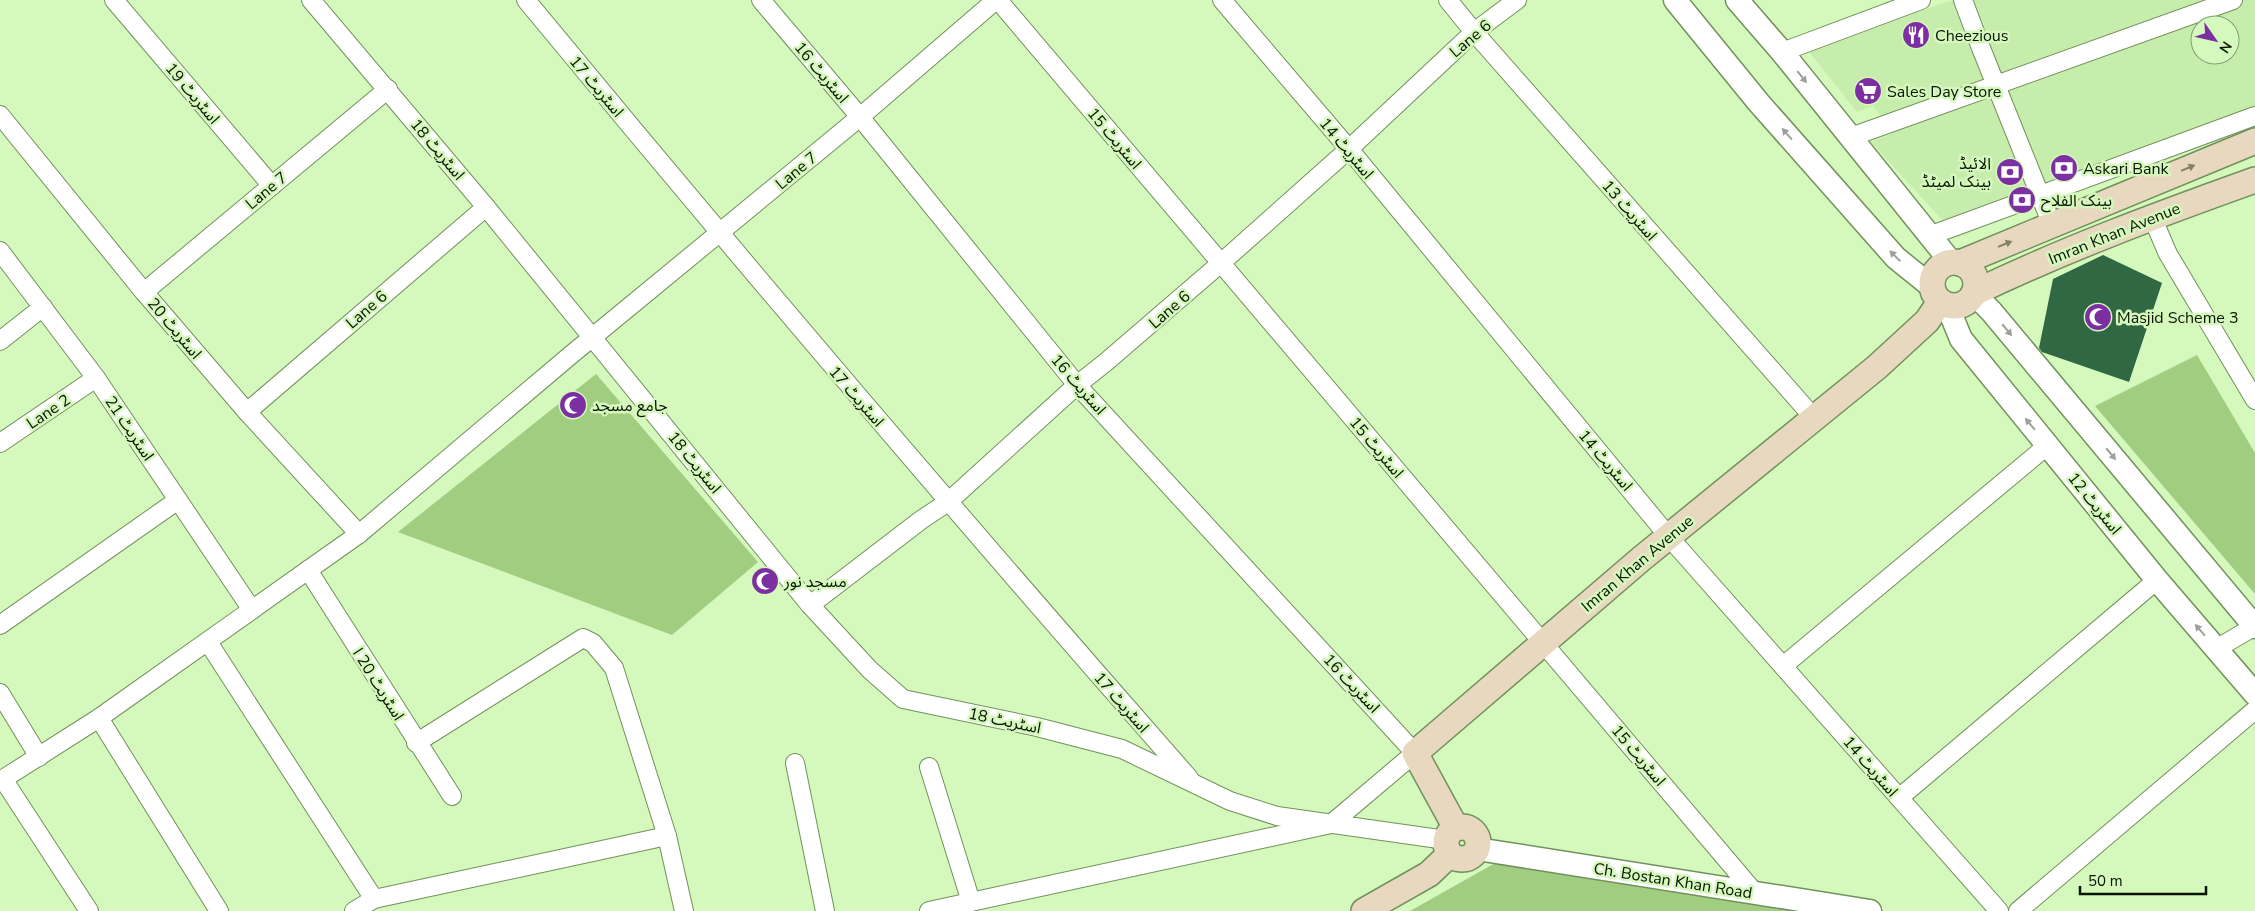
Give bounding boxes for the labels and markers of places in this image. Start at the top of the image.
restaurant icon: Cheezious [1901,20,1931,50]
place label: Cheezious [1935,25,2009,47]
supermarket icon: Sales Day Store [1853,76,1883,106]
place label: Sales Day Store [1887,81,2001,103]
place label: الائیڈ بینک لمیٹڈ [1922,153,1991,193]
bank icon: Askari Bank [2049,153,2079,183]
bank icon: الائیڈ بینک لمیٹڈ [1995,157,2025,187]
place label: Askari Bank [2083,158,2170,180]
bank icon: بینک الفلاح [2007,185,2037,215]
place label: بینک الفلاح [2041,190,2112,213]
mosque icon: Masjid Scheme 3 [2083,302,2113,332]
place label: Masjid Scheme 3 [2117,307,2239,329]
mosque icon: جامع مسجد [558,390,588,420]
place label: جامع مسجد [592,395,668,418]
mosque icon: مسجد نور [750,566,780,596]
place label: مسجد نور [783,571,847,593]

